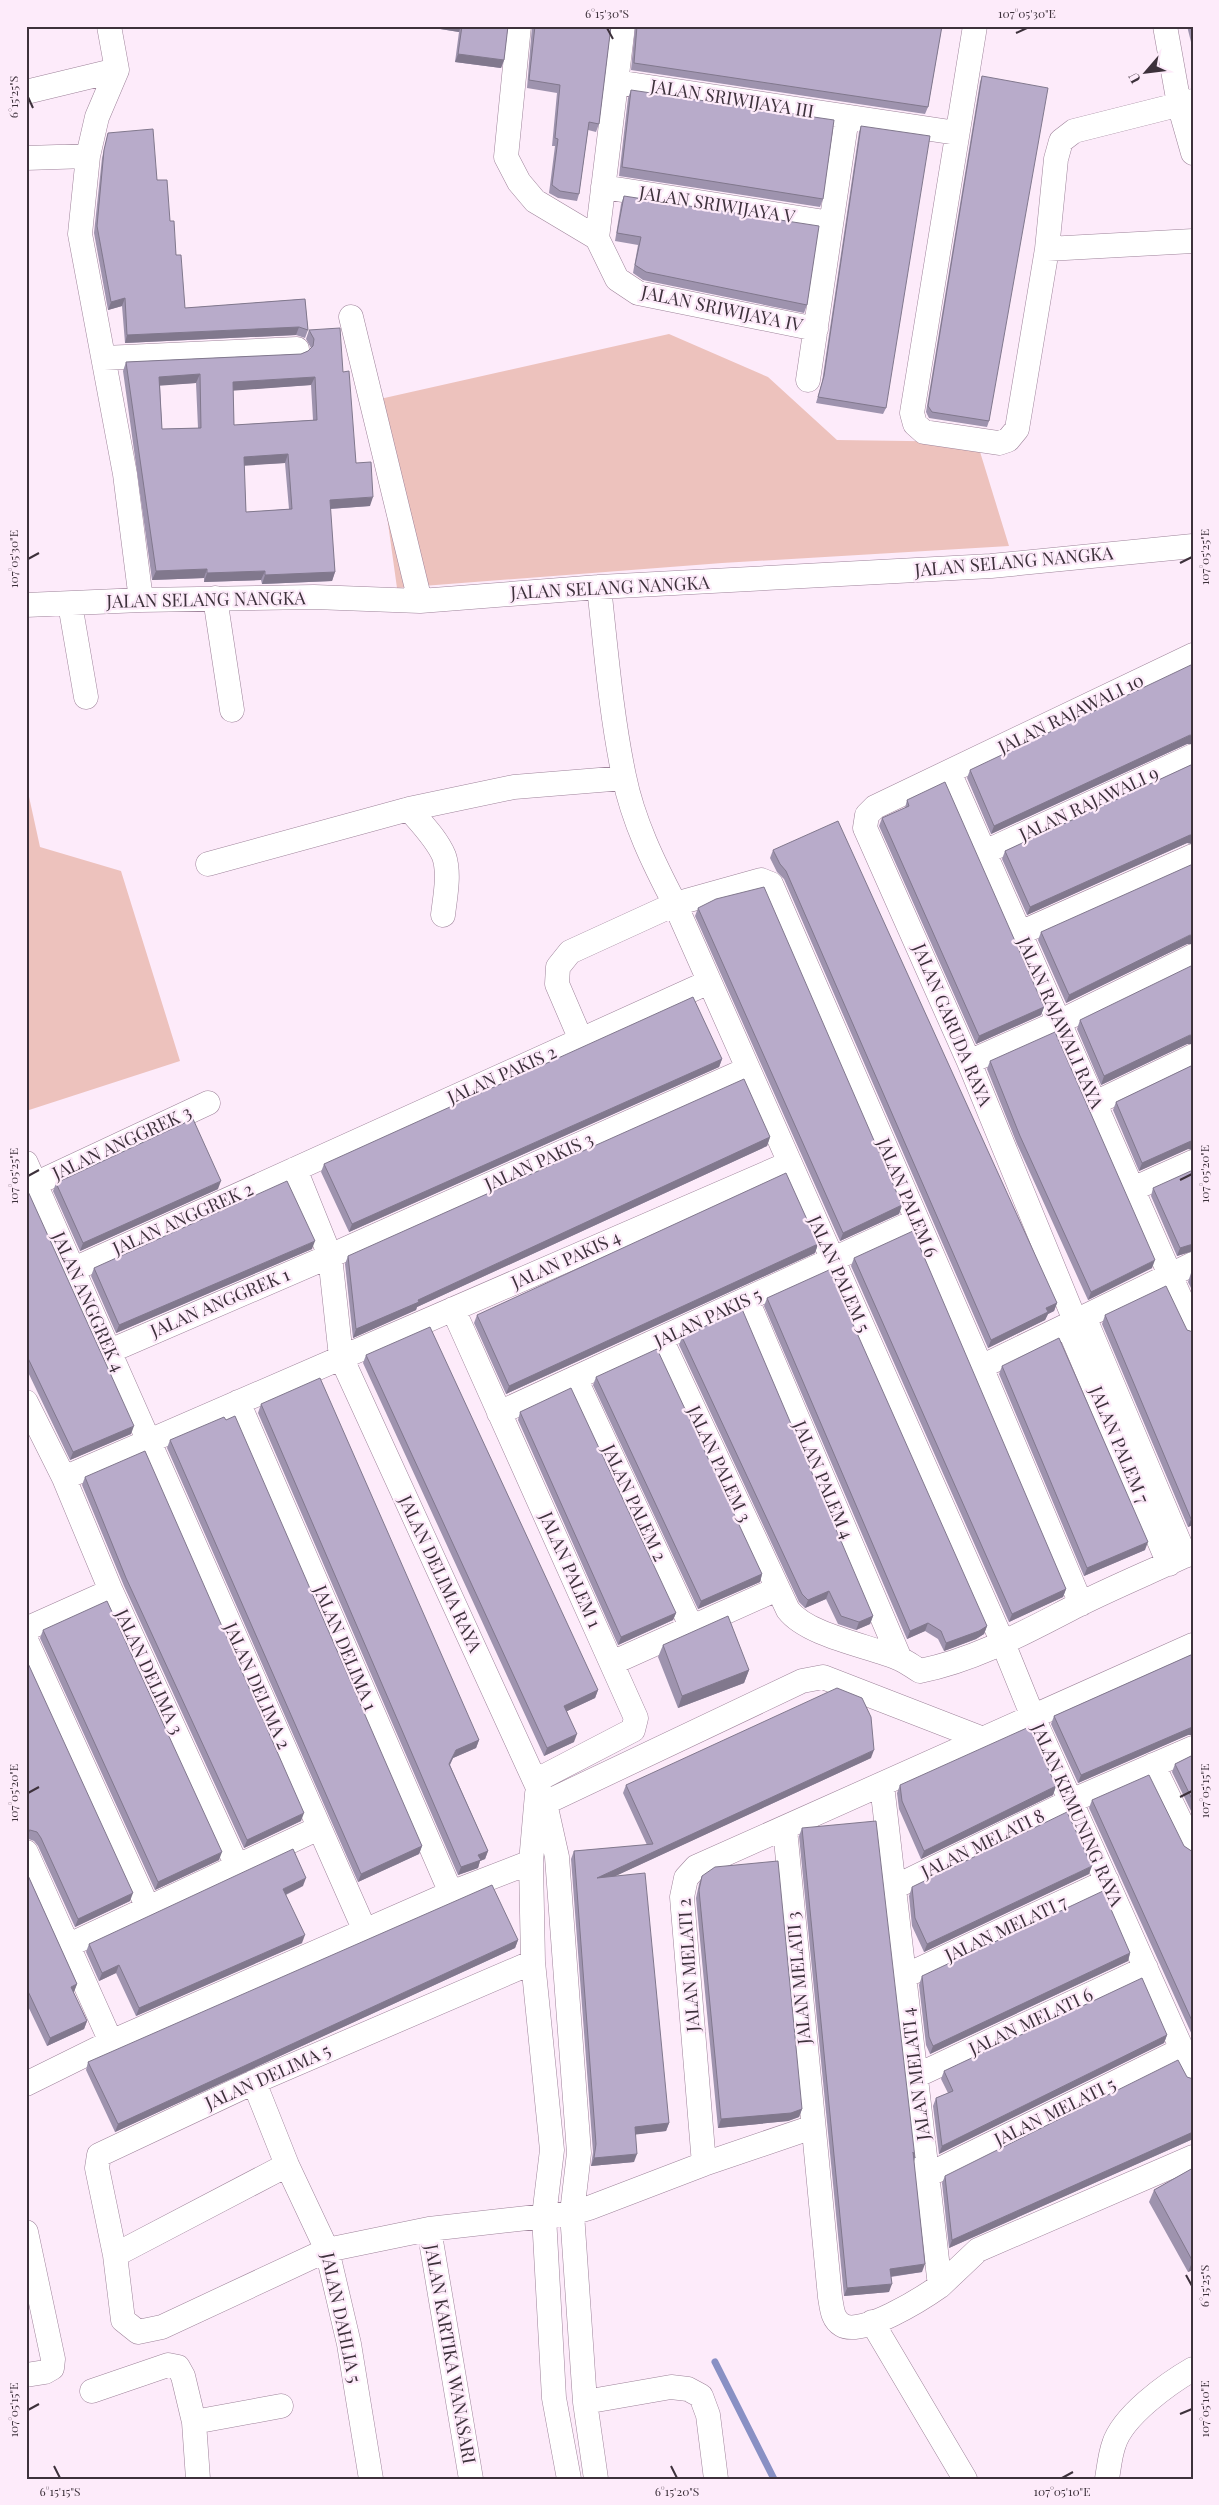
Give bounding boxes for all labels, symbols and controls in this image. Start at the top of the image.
text: 6°15'30"S [585,5,629,21]
text: 107°05'30"E [998,5,1056,21]
north arrow [1122,48,1172,98]
text: U [1123,69,1145,87]
street label: JALAN SRIWIJAYA III [648,73,816,123]
text: 6°15'25"S [5,76,21,118]
street label: JALAN SRIWIJAYA V [636,180,798,228]
street label: JALAN SRIWIJAYA IV [638,279,806,337]
text: 107°05'25"E [1196,529,1212,585]
text: 107°05'30"E [5,530,21,588]
street label: JALAN SELANG NANGKA [913,540,1115,582]
street label: JALAN SELANG NANGKA [509,570,711,604]
street label: JALAN SELANG NANGKA [105,585,307,613]
street label: JALAN RAJAWALI 10 [993,667,1147,759]
street label: JALAN RAJAWALI 9 [1014,760,1162,846]
street label: JALAN RAJAWALI RAYA [1012,932,1110,1113]
street label: JALAN GARUDA RAYA [907,939,998,1110]
street label: JALAN PAKIS 2 [442,1039,560,1109]
street label: JALAN ANGGREK 3 [47,1099,195,1185]
street label: JALAN PAKIS 3 [480,1126,597,1196]
street label: JALAN PALEM 6 [872,1133,944,1261]
text: 107°05'20"E [1196,1145,1212,1203]
text: 107°05'25"E [5,1148,21,1204]
street label: JALAN ANGGREK 2 [108,1176,257,1260]
street label: JALAN PALEM 5 [803,1211,876,1336]
street label: JALAN PAKIS 4 [506,1224,624,1294]
street label: JALAN ANGGREK 4 [47,1227,131,1376]
street label: JALAN ANGGREK 1 [145,1262,293,1343]
street label: JALAN PAKIS 5 [649,1282,765,1353]
street label: JALAN PALEM 7 [1084,1381,1156,1508]
street label: JALAN PALEM 3 [682,1400,757,1526]
street label: JALAN PALEM 4 [788,1416,860,1543]
street label: JALAN PALEM 2 [597,1439,673,1565]
street label: JALAN DELIMA RAYA [394,1490,488,1657]
street label: JALAN PALEM 1 [534,1507,607,1632]
street label: JALAN DELIMA 1 [308,1580,383,1714]
street label: JALAN DELIMA 3 [110,1604,189,1738]
street label: JALAN DELIMA 2 [219,1618,297,1753]
street label: JALAN KEMUNING RAYA [1026,1718,1129,1910]
text: 107°05'20"E [5,1764,21,1822]
text: 107°05'15"E [1196,1764,1212,1818]
street label: JALAN MELATI 8 [916,1803,1048,1884]
street label: JALAN MELATI 7 [940,1889,1071,1967]
street label: JALAN MELATI 2 [671,1898,705,2033]
street label: JALAN MELATI 3 [780,1911,816,2046]
street label: JALAN MELATI 6 [964,1982,1096,2061]
street label: JALAN MELATI 4 [895,2006,935,2143]
street label: JALAN DELIMA 5 [200,2038,334,2115]
street label: JALAN MELATI 5 [989,2071,1119,2151]
street label: JALAN KARTIKA WANASARI [420,2241,482,2466]
street label: JALAN DAHLIA 5 [316,2249,368,2385]
text: 6°15'25"S [1196,2265,1212,2307]
text: 107°05'10"E [1196,2381,1212,2437]
text: 107°05'15"E [5,2383,21,2437]
text: 6°15'15"S [40,2483,80,2499]
text: 6°15'20"S [655,2483,699,2499]
text: 107°05'10"E [1034,2483,1090,2499]

